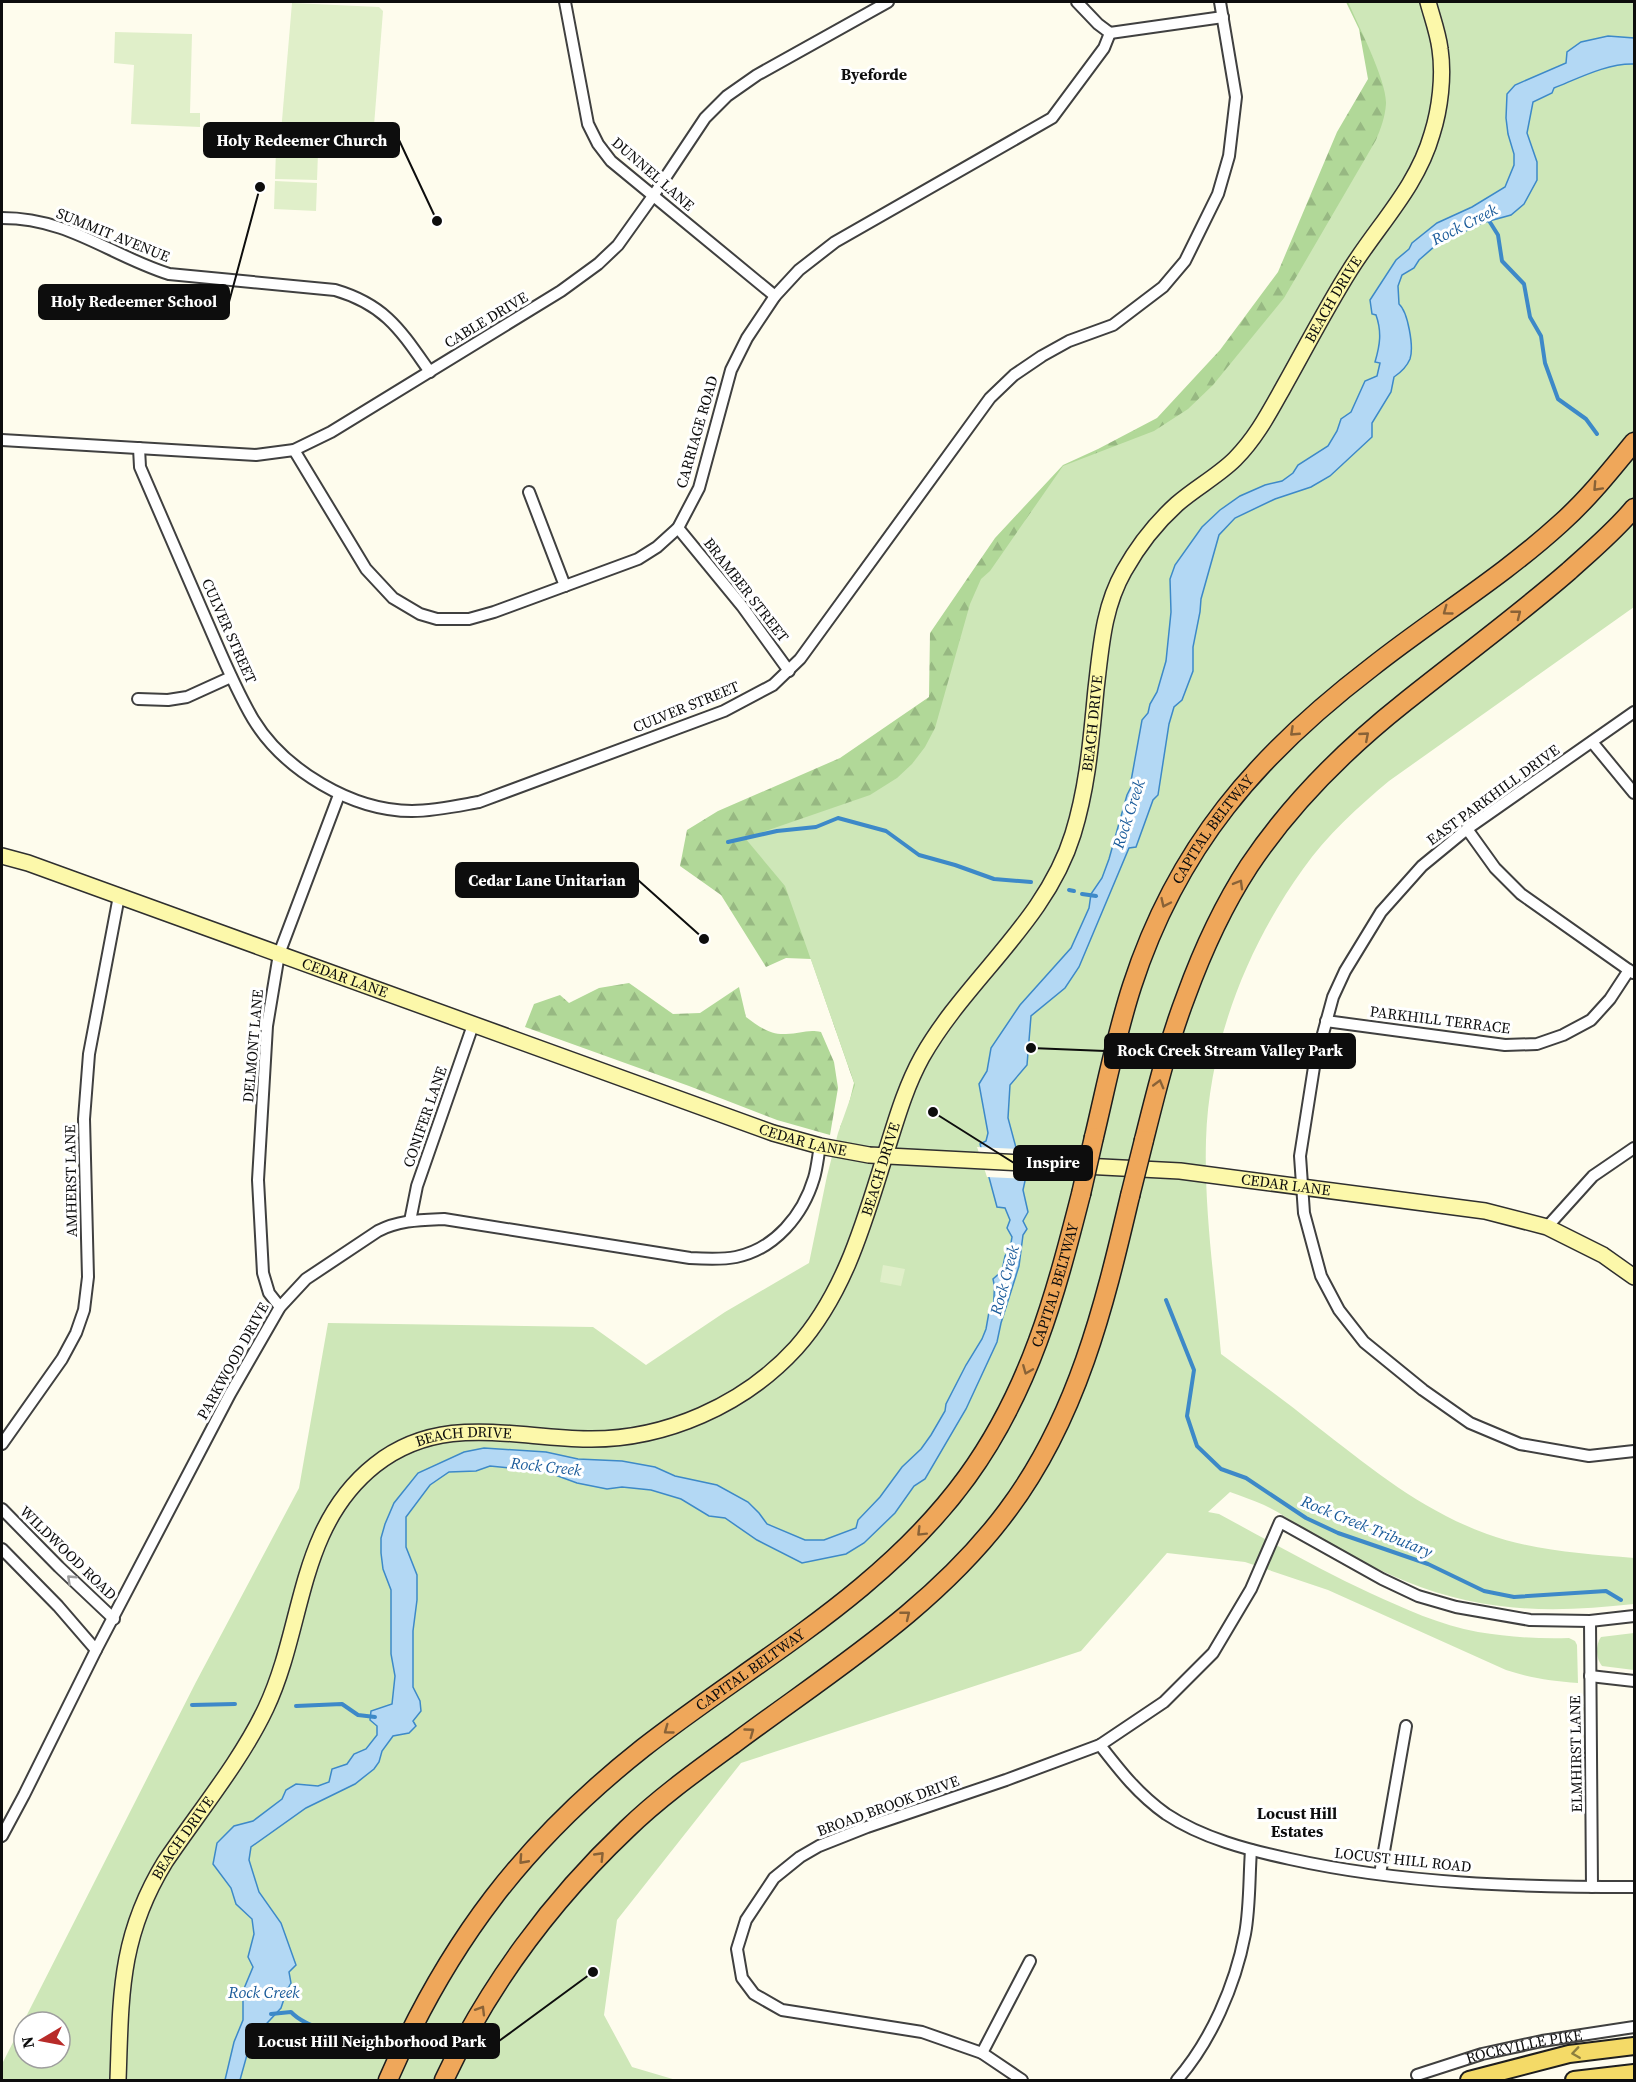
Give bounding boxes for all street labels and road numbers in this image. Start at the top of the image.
street label: DUNNEL LANE [608,132,699,215]
street label: SUMMIT AVENUE [53,202,173,267]
street label: BEACH DRIVE [1299,252,1366,346]
street label: CABLE DRIVE [440,286,532,353]
street label: CARRIAGE ROAD [670,373,723,491]
street label: BRAMBER STREET [699,533,794,646]
street label: CULVER STREET [197,575,262,687]
street label: BEACH DRIVE [1076,674,1108,773]
street label: CULVER STREET [629,676,742,737]
street label: EAST PARKHILL DRIVE [1422,739,1563,850]
street label: CAPITAL BELTWAY [1167,770,1259,888]
street label: CEDAR LANE [299,952,391,1003]
street label: DELMONT LANE [237,989,268,1103]
street label: PARKHILL TERRACE [1369,1000,1511,1039]
street label: CONIFER LANE [397,1063,452,1170]
street label: CEDAR LANE [756,1118,848,1161]
street label: BEACH DRIVE [856,1119,905,1219]
street label: AMHERST LANE [59,1125,82,1237]
street label: CEDAR LANE [1240,1168,1332,1201]
street label: CAPITAL BELTWAY [1025,1220,1083,1350]
street label: PARKWOOD DRIVE [192,1298,274,1423]
street label: BEACH DRIVE [412,1421,512,1451]
street label: WILDWOOD ROAD [15,1501,121,1604]
street label: CAPITAL BELTWAY [691,1623,809,1716]
street label: ELMHIRST LANE [1564,1695,1587,1813]
street label: BROAD BROOK DRIVE [814,1770,962,1841]
street label: BEACH DRIVE [146,1792,218,1883]
street label: LOCUST HILL ROAD [1334,1842,1473,1877]
street label: ROCKVILLE PIKE [1463,2024,1584,2069]

